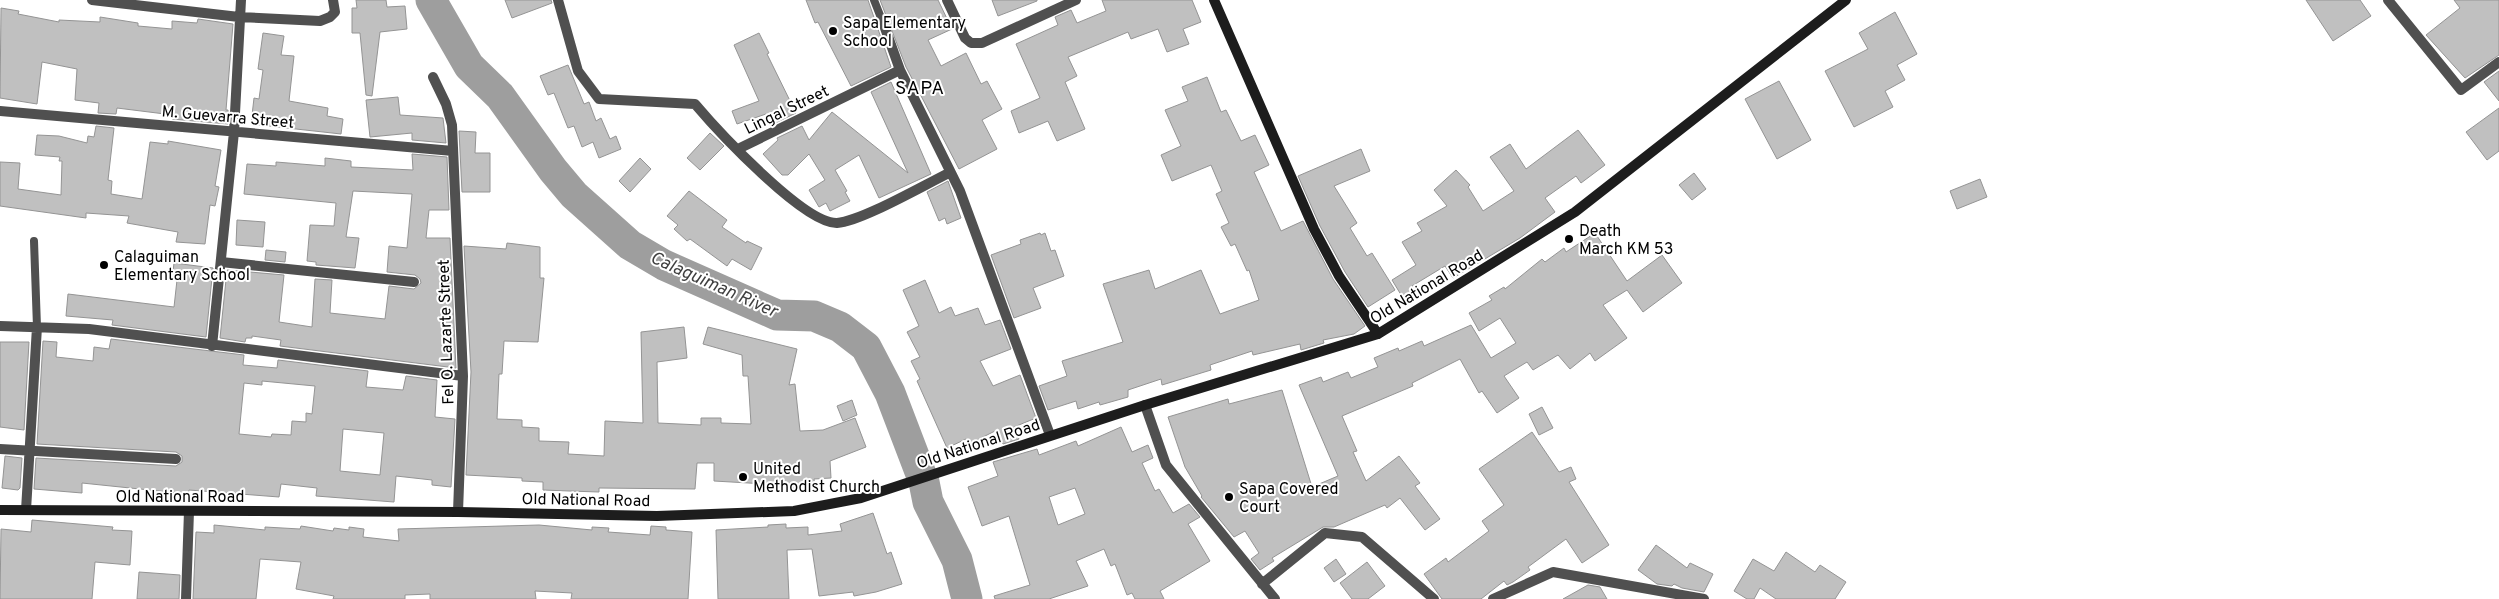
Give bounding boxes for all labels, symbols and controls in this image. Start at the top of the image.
place label: Sapa Elementary School [843,14,966,52]
marker: Sapa Elementary School [827,25,839,37]
district label: SAPA [895,77,945,101]
street label: Lingal Street [741,82,833,140]
street label: M. Guevarra Street [161,102,295,134]
place label: Death March KM 53 [1579,222,1673,260]
marker: Death March KM 53 [1563,233,1575,245]
street label: Old National Road [1367,246,1487,329]
water label: Calaguiman River [646,247,783,325]
place label: Calaguiman Elementary School [114,248,250,286]
marker: Calaguiman Elementary School [98,259,110,271]
street label: Fel O. Lazarte Street [434,259,460,405]
street label: Old National Road [914,415,1043,474]
place label: United Methodist Church [753,460,880,498]
marker: United Methodist Church [737,471,749,483]
place label: Sapa Covered Court [1239,480,1339,518]
street label: Old National Road [116,488,244,508]
street label: Old National Road [521,490,651,512]
marker: Sapa Covered Court [1223,491,1235,503]

